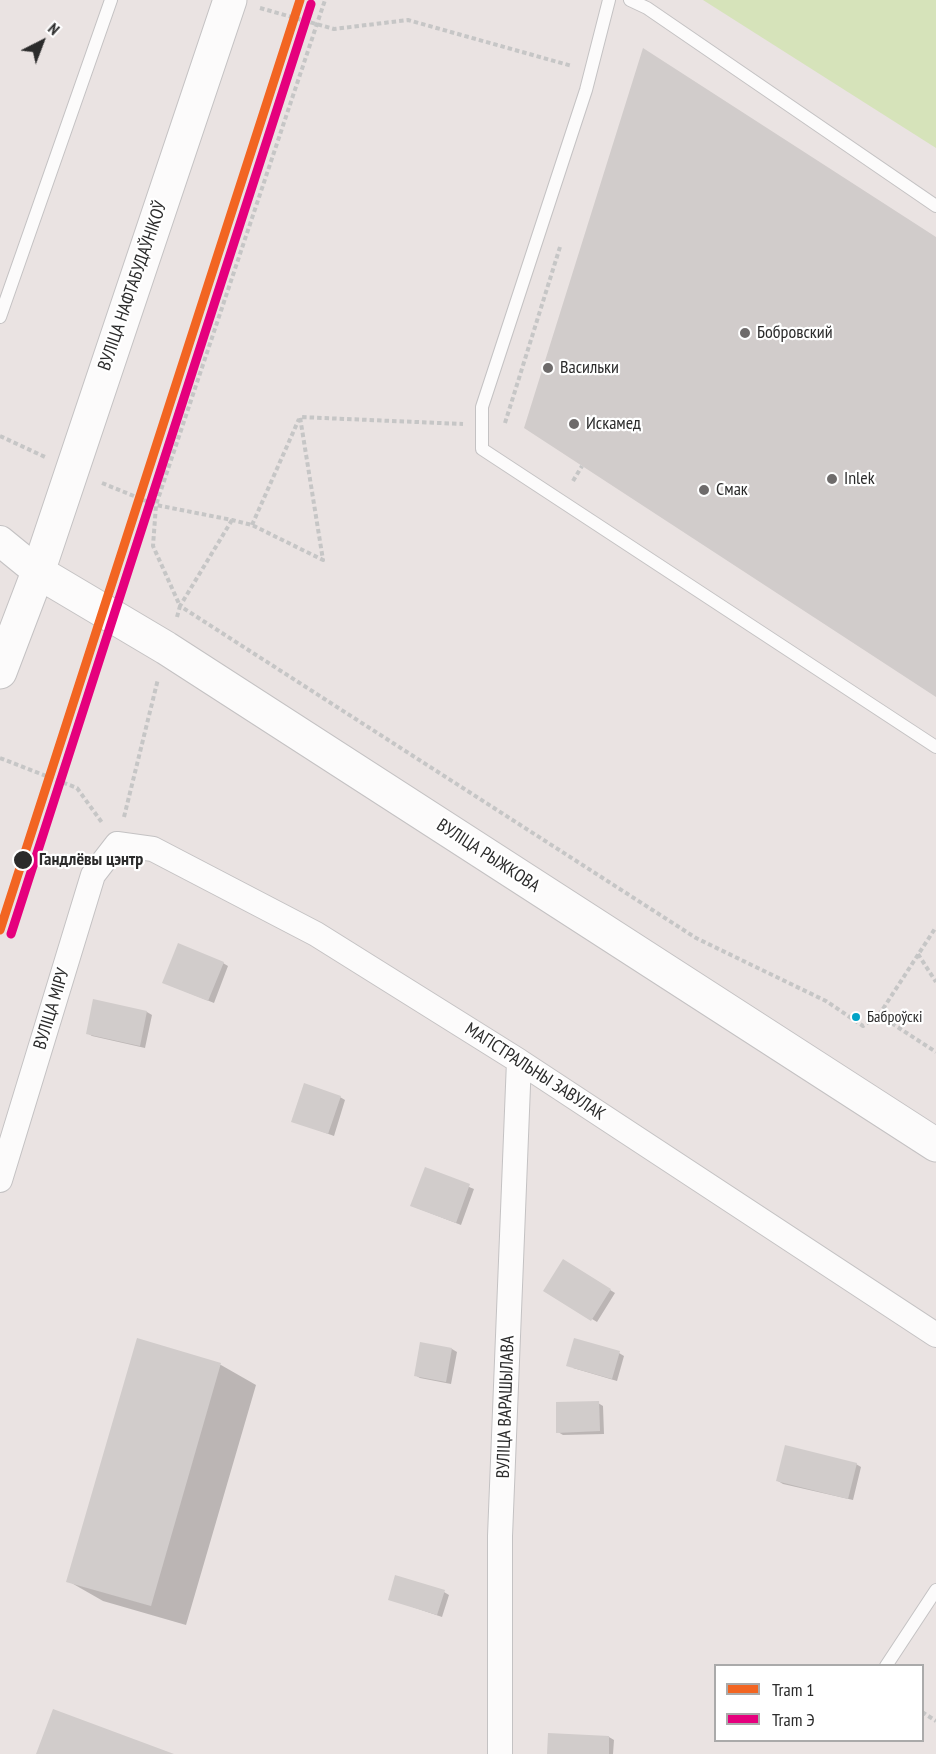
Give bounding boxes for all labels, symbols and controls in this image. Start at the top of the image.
north arrow [12,12,72,72]
text: N [44,18,64,39]
street label: ВУЛІЦА НАФТАБУДАЎНІКОЎ [94,199,172,373]
place label: Бобровский [757,322,833,344]
marker: Бобровский [738,326,752,340]
place label: Васильки [560,357,619,379]
marker: Васильки [541,361,555,375]
place label: Искамед [586,413,641,435]
marker: Искамед [567,417,581,431]
place label: Inlek [844,468,875,490]
marker: Inlek [825,472,839,486]
place label: Смак [716,479,748,501]
marker: Смак [697,483,711,497]
street label: ВУЛІЦА РЫЖКОВА [432,815,544,897]
marker: Гандлёвы цэнтр [12,849,34,871]
place label: Гандлёвы цэнтр [39,849,143,871]
street label: ВУЛІЦА МІРУ [29,966,75,1052]
place label: Баброўскі [867,1007,922,1027]
marker: Баброўскі [850,1011,862,1023]
street label: МАГІСТРАЛЬНЫ ЗАВУЛАК [461,1019,609,1125]
street label: ВУЛІЦА ВАРАШЫЛАВА [493,1335,519,1479]
legend [714,1664,924,1742]
text: Tram 1 [772,1678,814,1701]
text: Tram Э [772,1708,815,1731]

